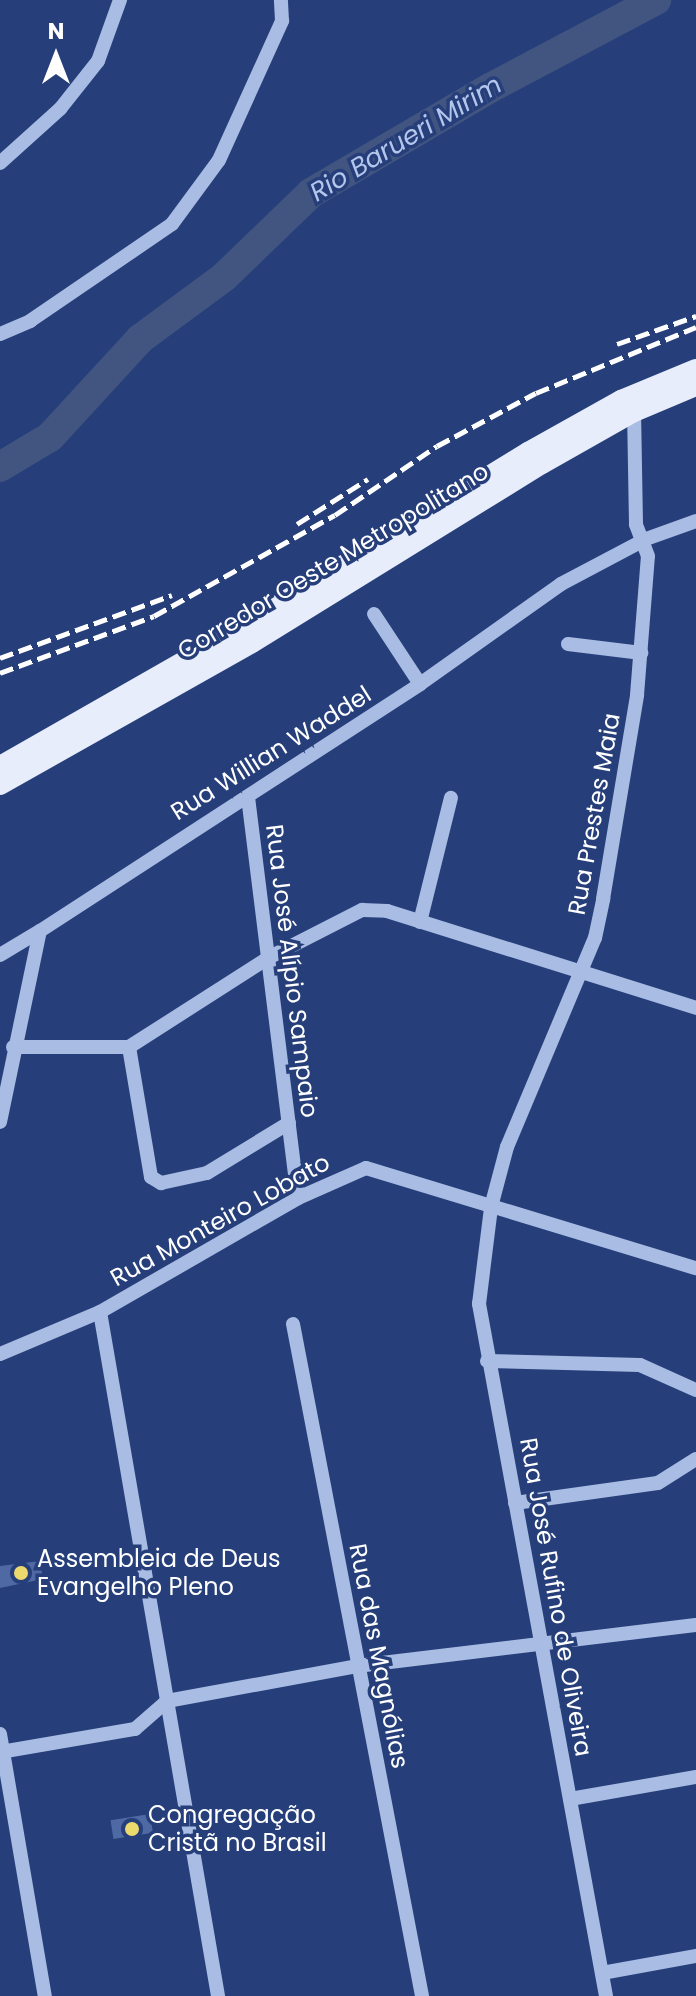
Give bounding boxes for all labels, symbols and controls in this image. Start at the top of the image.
north arrow [16,16,96,96]
text: N [48,16,64,47]
water label: Rio Barueri Mirim [305,69,507,209]
street label: Corredor Oeste Metropolitano [172,457,494,665]
street label: Rua Willian Waddel [166,680,376,826]
street label: Rua Prestes Maia [562,711,626,917]
street label: Rua José Alípio Sampaio [260,823,324,1119]
street label: Rua Monteiro Lobato [105,1148,335,1292]
street label: Rua José Rufino de Oliveira [514,1435,598,1759]
street label: Rua das Magnólias [343,1541,415,1771]
place label: Assembleia de Deus Evangelho Pleno [37,1545,281,1601]
marker: Assembleia de Deus Evangelho Pleno [12,1564,30,1582]
place label: Congregação Cristã no Brasil [148,1801,327,1857]
marker: Congregação Cristã no Brasil [123,1820,141,1838]

